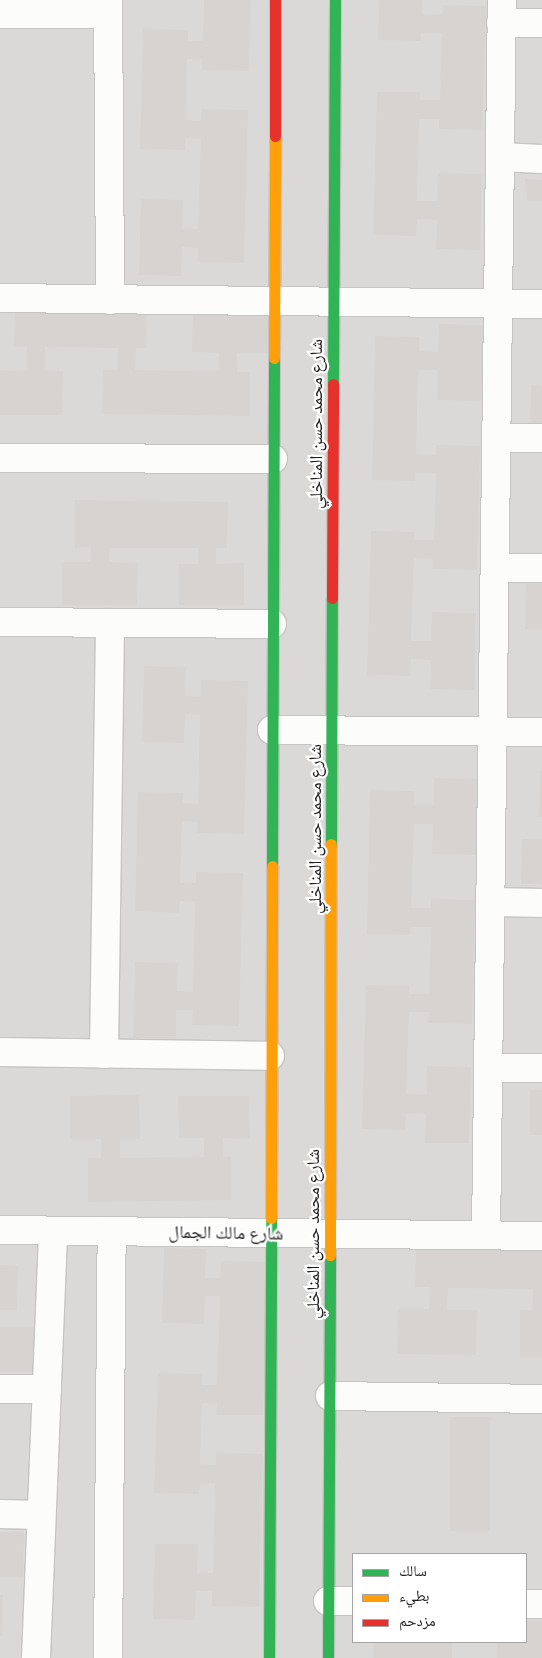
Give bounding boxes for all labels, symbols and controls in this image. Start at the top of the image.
street label: شارع محمد حسن المناخلي [305,339,327,509]
street label: شارع محمد حسن المناخلي [304,744,326,914]
street label: شارع محمد حسن المناخلي [302,1149,324,1319]
street label: شارع مالك الجمال [168,1221,284,1245]
legend [352,1553,527,1643]
text: سالك [399,1562,427,1580]
text: بطيء [399,1587,429,1605]
text: مزدحم [399,1612,436,1630]

